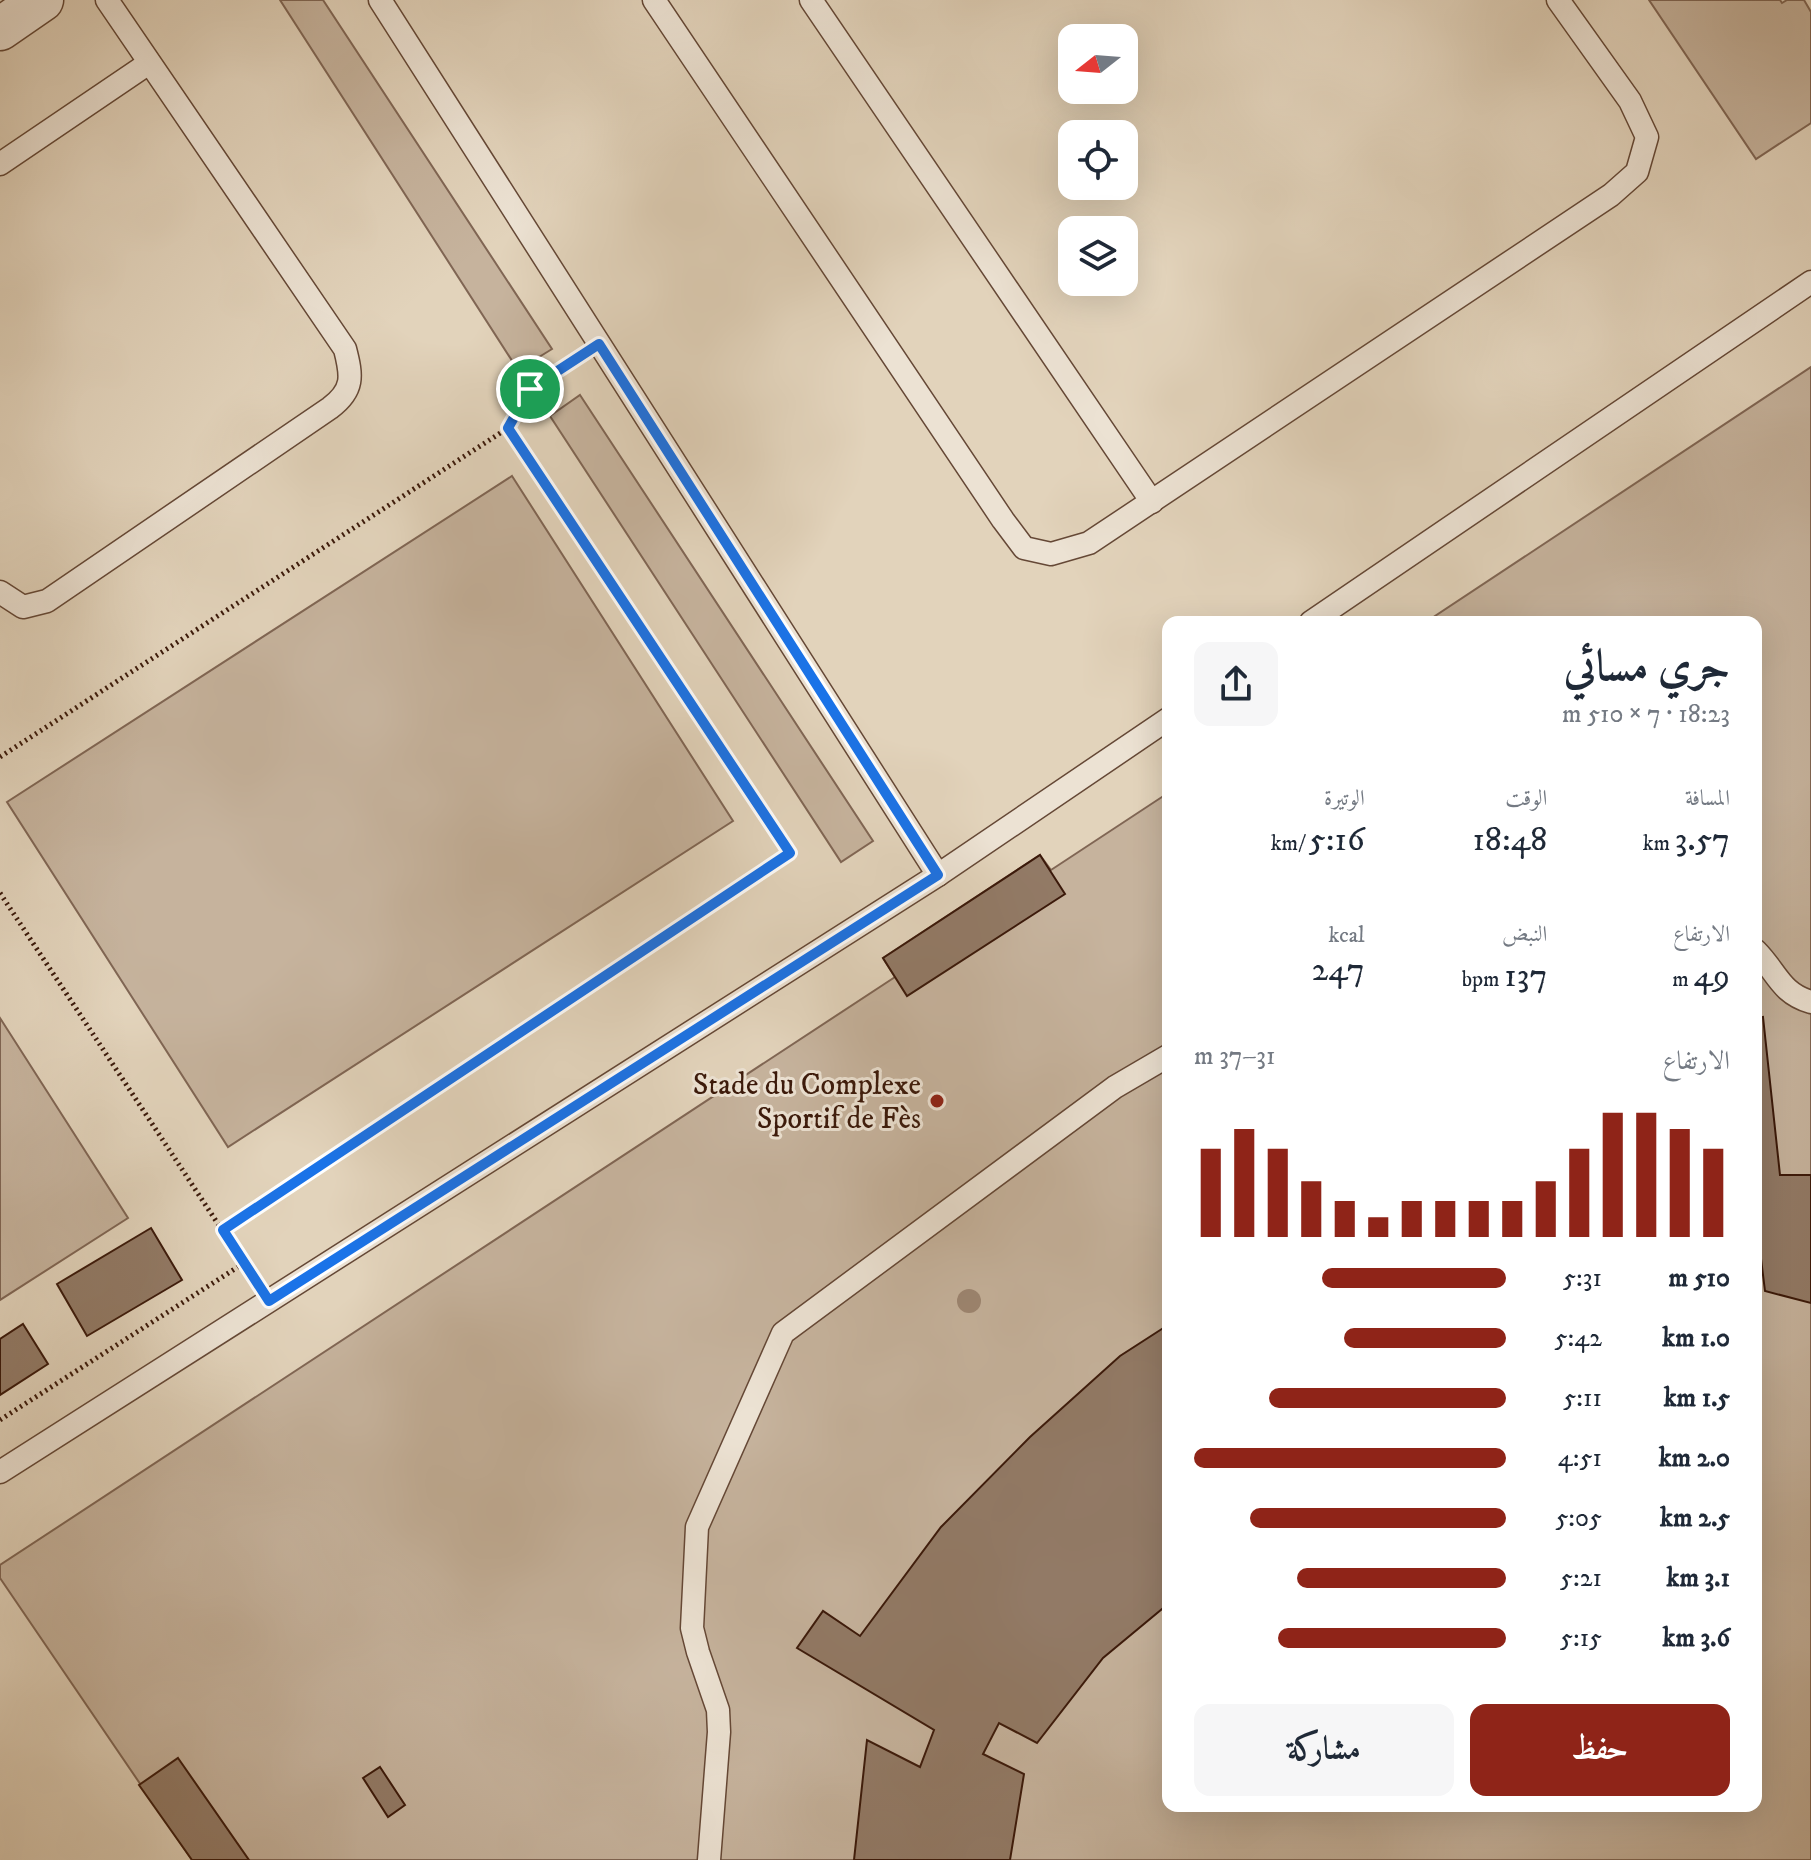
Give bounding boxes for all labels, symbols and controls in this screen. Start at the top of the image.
north arrow [1058,24,1138,104]
map controls [1058,24,1138,296]
button: locate [1058,120,1138,200]
button: layers [1058,216,1138,296]
pin [496,355,564,423]
icon: arrive [508,367,552,411]
text: جري مسائي [1564,640,1730,695]
button: share [1194,642,1278,726]
text: 18:23 · 7 × 510 m [1562,698,1730,731]
text: الوتيرة [1324,785,1365,812]
text: الوقت [1505,785,1547,812]
text: المسافة [1685,785,1730,812]
text: 5:16 [1309,819,1365,861]
text: 18:48 [1472,819,1547,861]
text: 3.57 [1675,819,1730,861]
text: /km [1271,830,1309,857]
text: km [1643,830,1675,857]
text: النبض [1502,921,1547,948]
text: الارتفاع [1673,921,1730,948]
text: kcal [1329,922,1365,949]
text: 247 [1312,949,1365,991]
text: 137 [1504,955,1547,997]
text: 49 [1693,955,1730,997]
text: bpm [1462,966,1504,993]
text: m [1672,966,1693,993]
text: 31–37 m [1194,1040,1275,1073]
text: الارتفاع [1663,1045,1730,1078]
place label: Stade du Complexe Sportif de Fès [693,1067,921,1138]
marker: Stade du Complexe Sportif de Fès [928,1092,946,1110]
text: 5:31 [1563,1262,1602,1295]
text: 510 m [1669,1262,1730,1295]
text: 5:42 [1555,1322,1602,1355]
text: 1.0 km [1662,1322,1730,1355]
text: 5:11 [1563,1382,1602,1415]
text: 1.5 km [1664,1382,1730,1415]
text: 4:51 [1558,1442,1602,1475]
text: 2.0 km [1659,1442,1730,1475]
text: 5:05 [1555,1502,1602,1535]
text: 2.5 km [1660,1502,1730,1535]
text: 5:21 [1560,1562,1602,1595]
text: 3.1 km [1667,1562,1730,1595]
text: 5:15 [1560,1622,1602,1655]
text: 3.6 km [1663,1622,1730,1655]
button: مشاركة [1194,1704,1454,1796]
button: حفظ [1470,1704,1730,1796]

